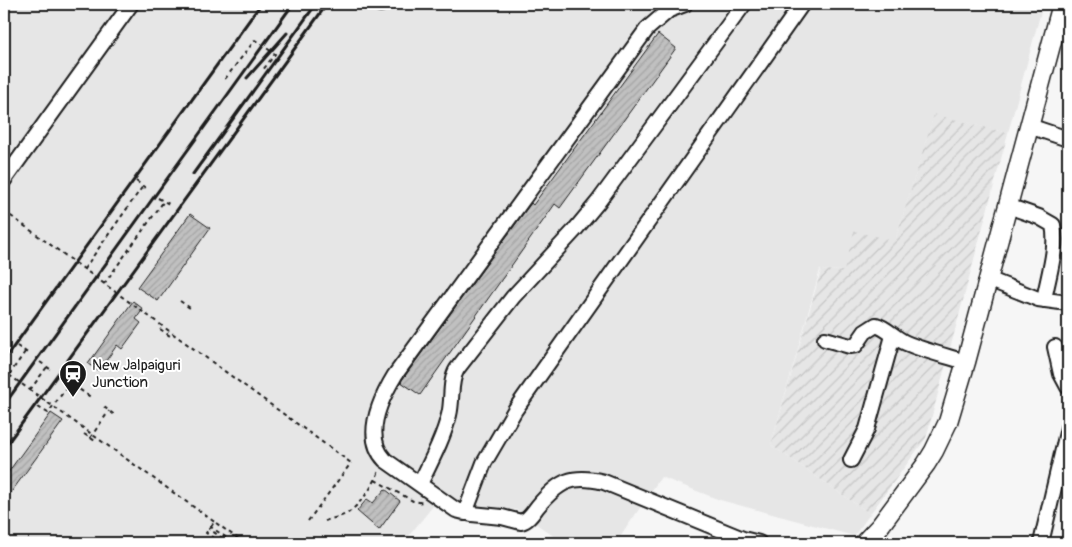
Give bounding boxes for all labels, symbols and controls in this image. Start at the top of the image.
place label: New Jalpaiguri Junction [92,356,181,392]
station icon: New Jalpaiguri Junction [58,359,88,398]

